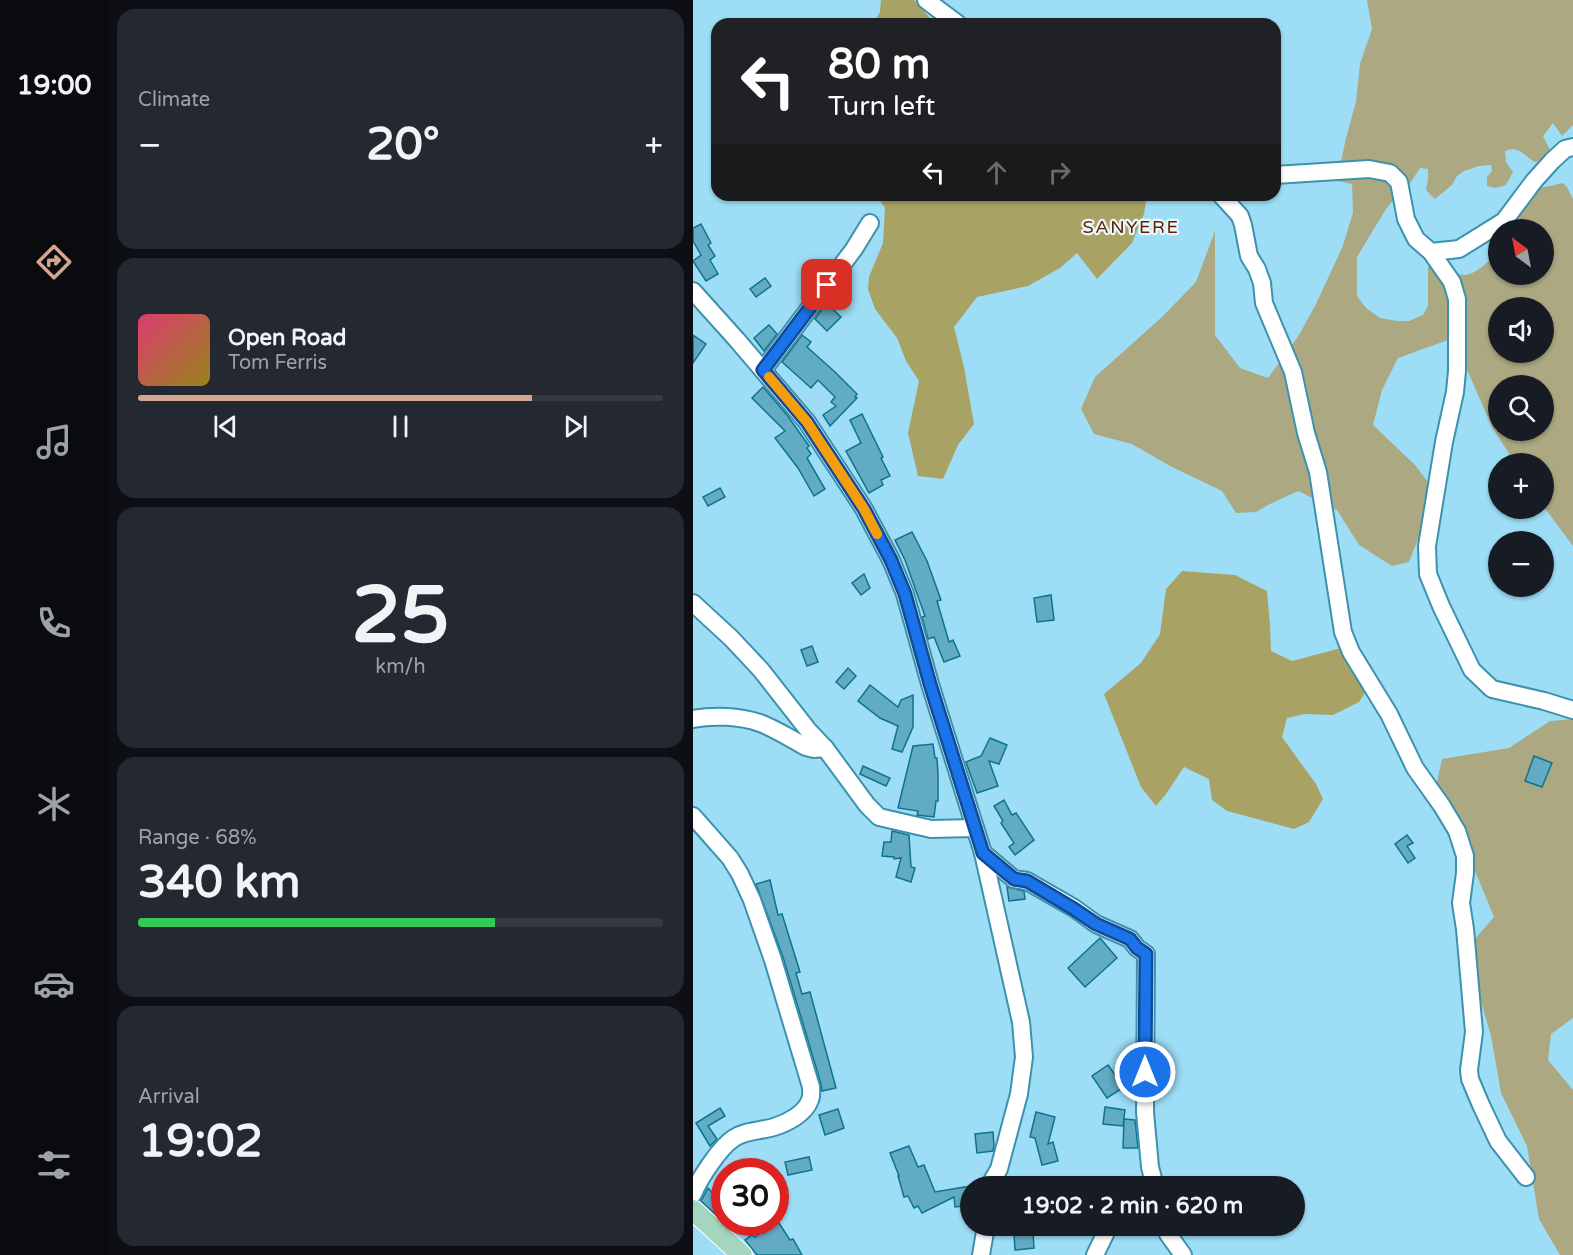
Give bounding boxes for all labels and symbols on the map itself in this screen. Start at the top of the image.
district label: SANYERE [1083,216,1179,238]
north arrow [1488,219,1554,285]
pin [801,259,852,310]
position arrow [1113,1040,1177,1104]
speed limit sign: 30 [711,1158,789,1236]

